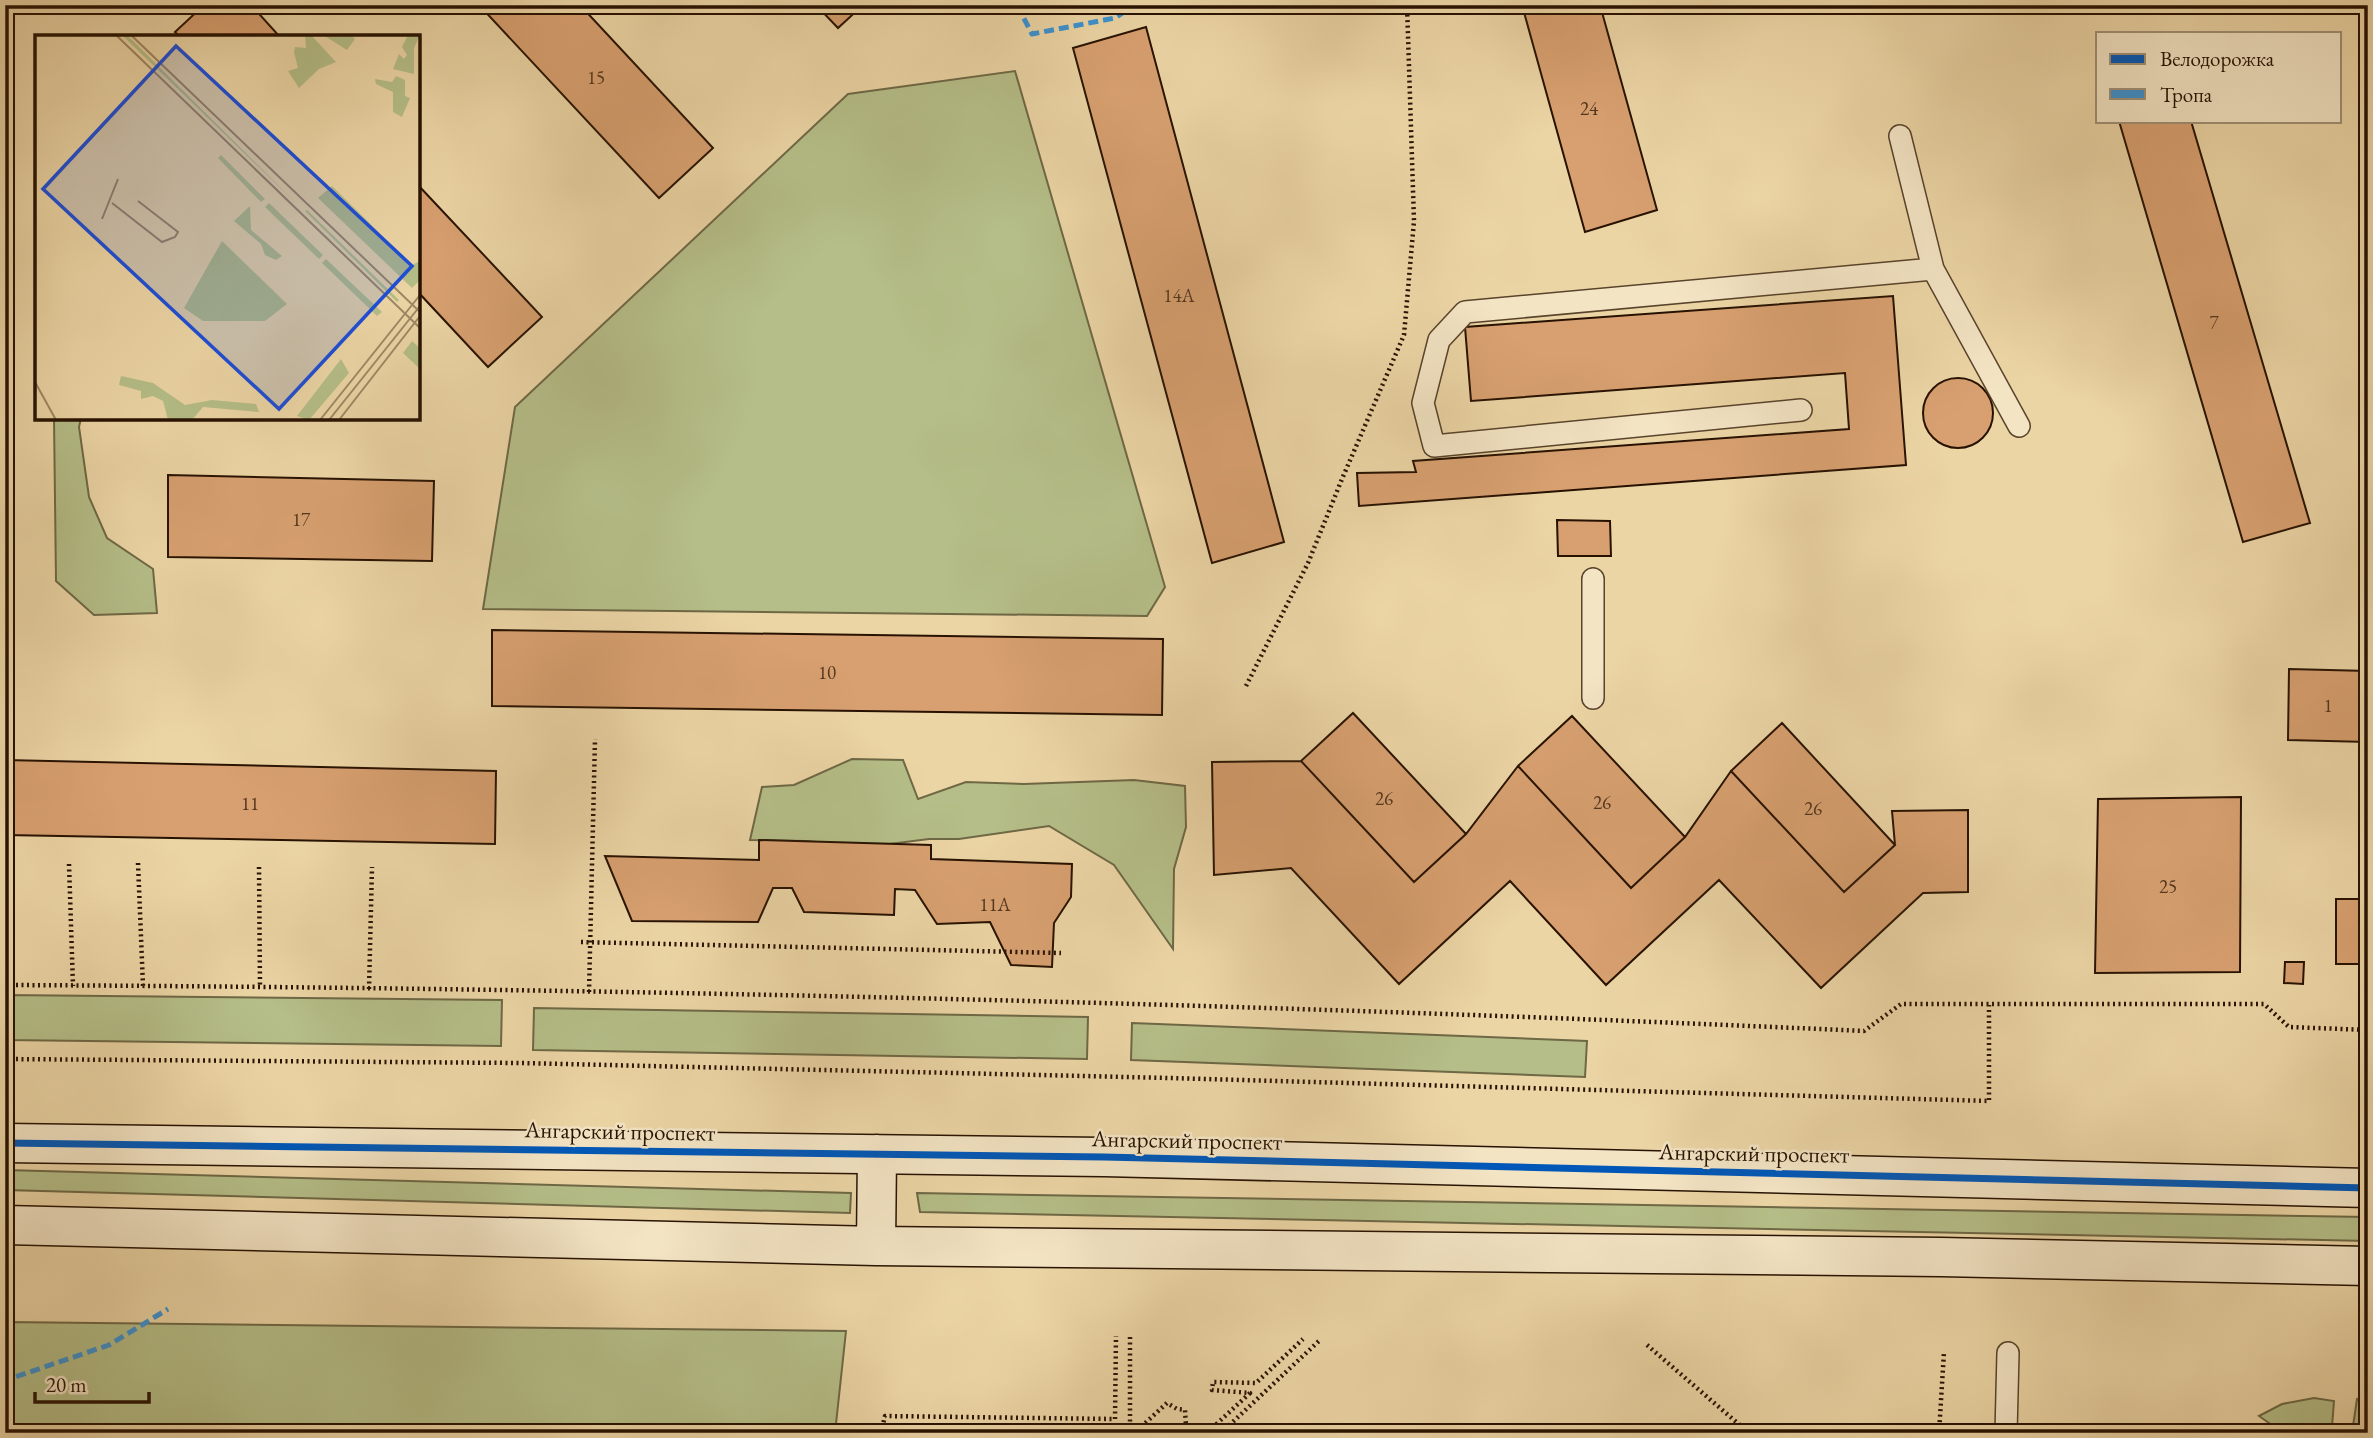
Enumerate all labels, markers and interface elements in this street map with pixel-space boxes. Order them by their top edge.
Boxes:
legend [2096,32,2342,122]
inset map [35,35,420,420]
text: Велодорожка [2160,45,2275,72]
house number: 15 [587,65,605,90]
text: Тропа [2160,81,2213,108]
house number: 24 [1580,96,1599,121]
house number: 14А [1163,283,1196,308]
house number: 7 [2209,310,2219,335]
house number: 17 [292,507,311,532]
house number: 10 [818,660,836,685]
house number: 1 [2323,693,2333,718]
house number: 26 [1375,786,1393,811]
house number: 26 [1593,790,1611,815]
house number: 11 [241,791,259,816]
house number: 26 [1804,796,1822,821]
house number: 25 [2159,874,2177,899]
house number: 11А [979,892,1012,917]
street label: Ангарский проспект [523,1114,716,1148]
street label: Ангарский проспект [1090,1123,1283,1157]
street label: Ангарский проспект [1657,1136,1850,1170]
scale bar [35,1361,149,1405]
text: 20 m [46,1371,87,1398]

